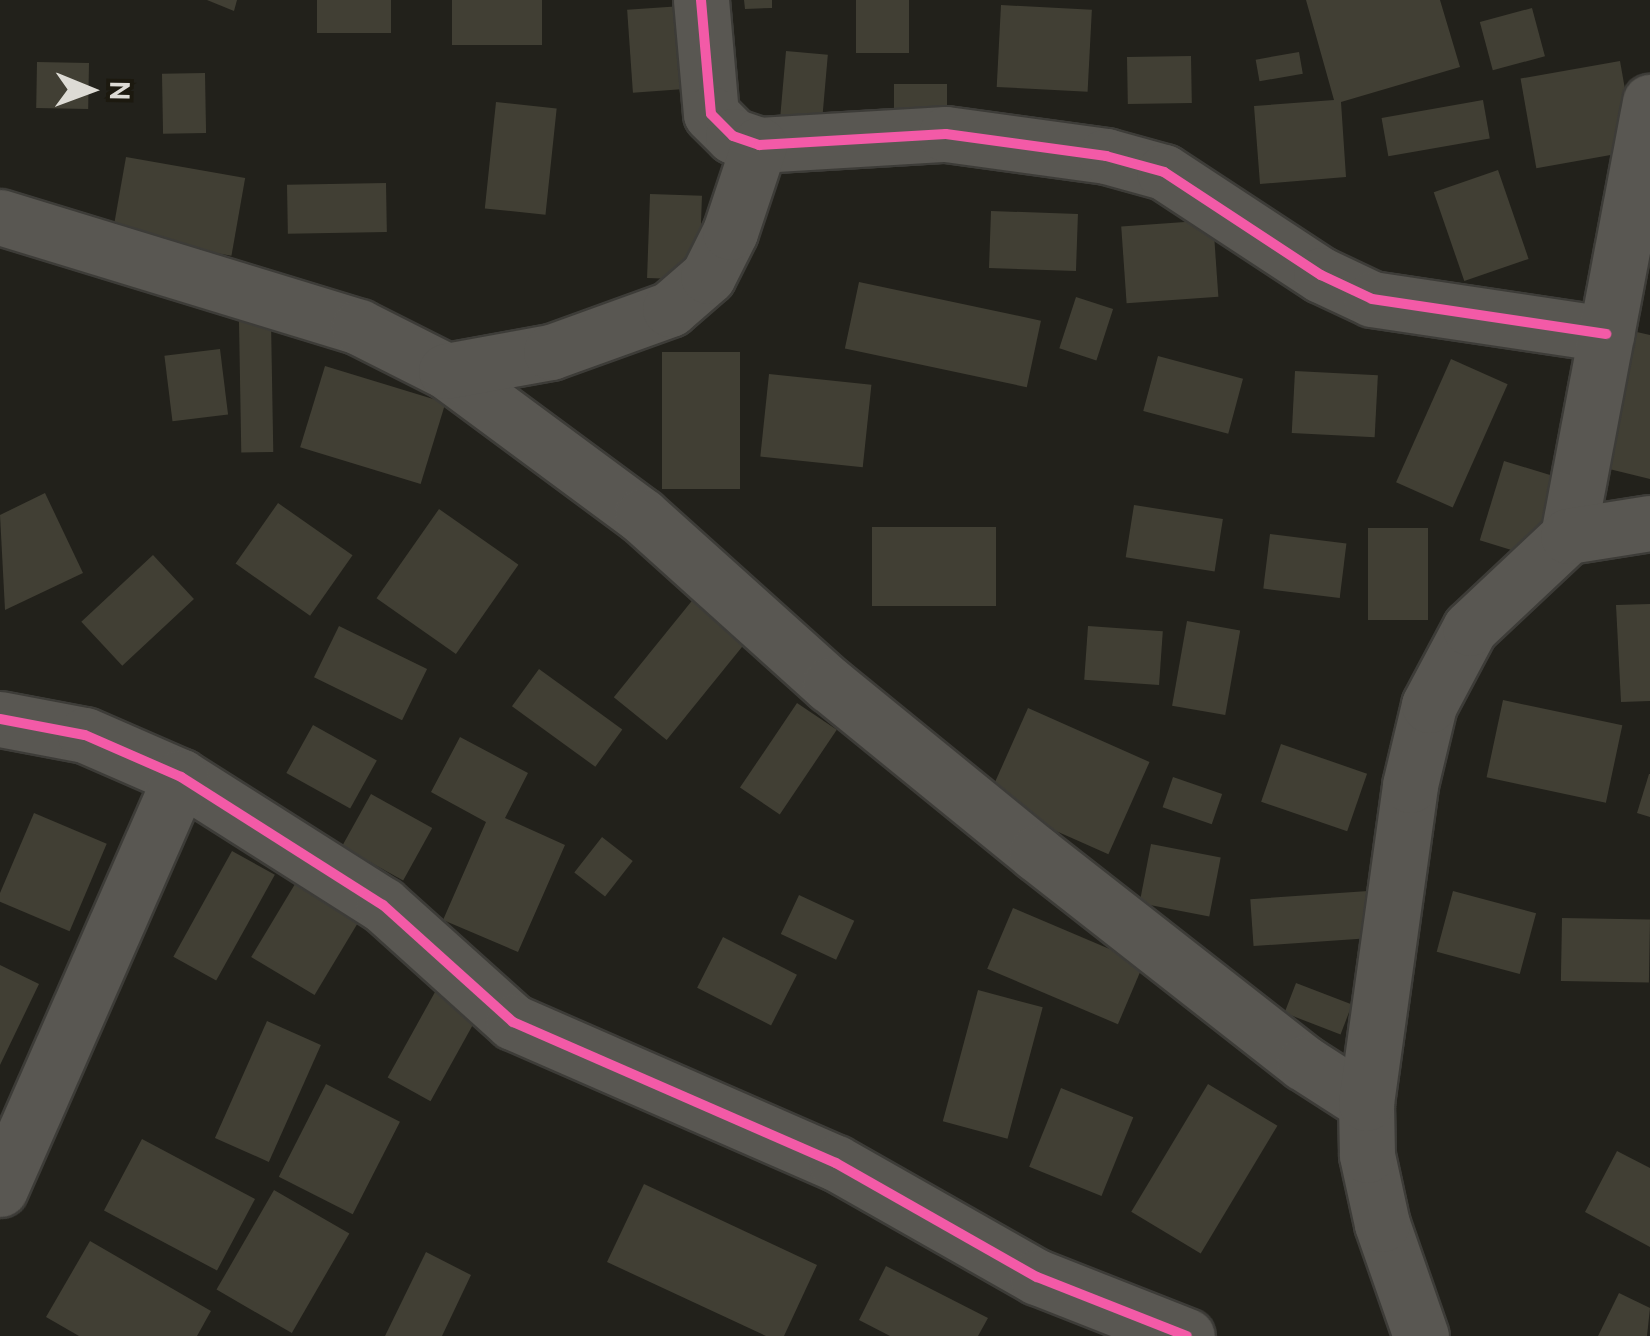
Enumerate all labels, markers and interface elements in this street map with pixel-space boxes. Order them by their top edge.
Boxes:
north arrow [40,40,140,140]
text: N [103,80,137,101]

